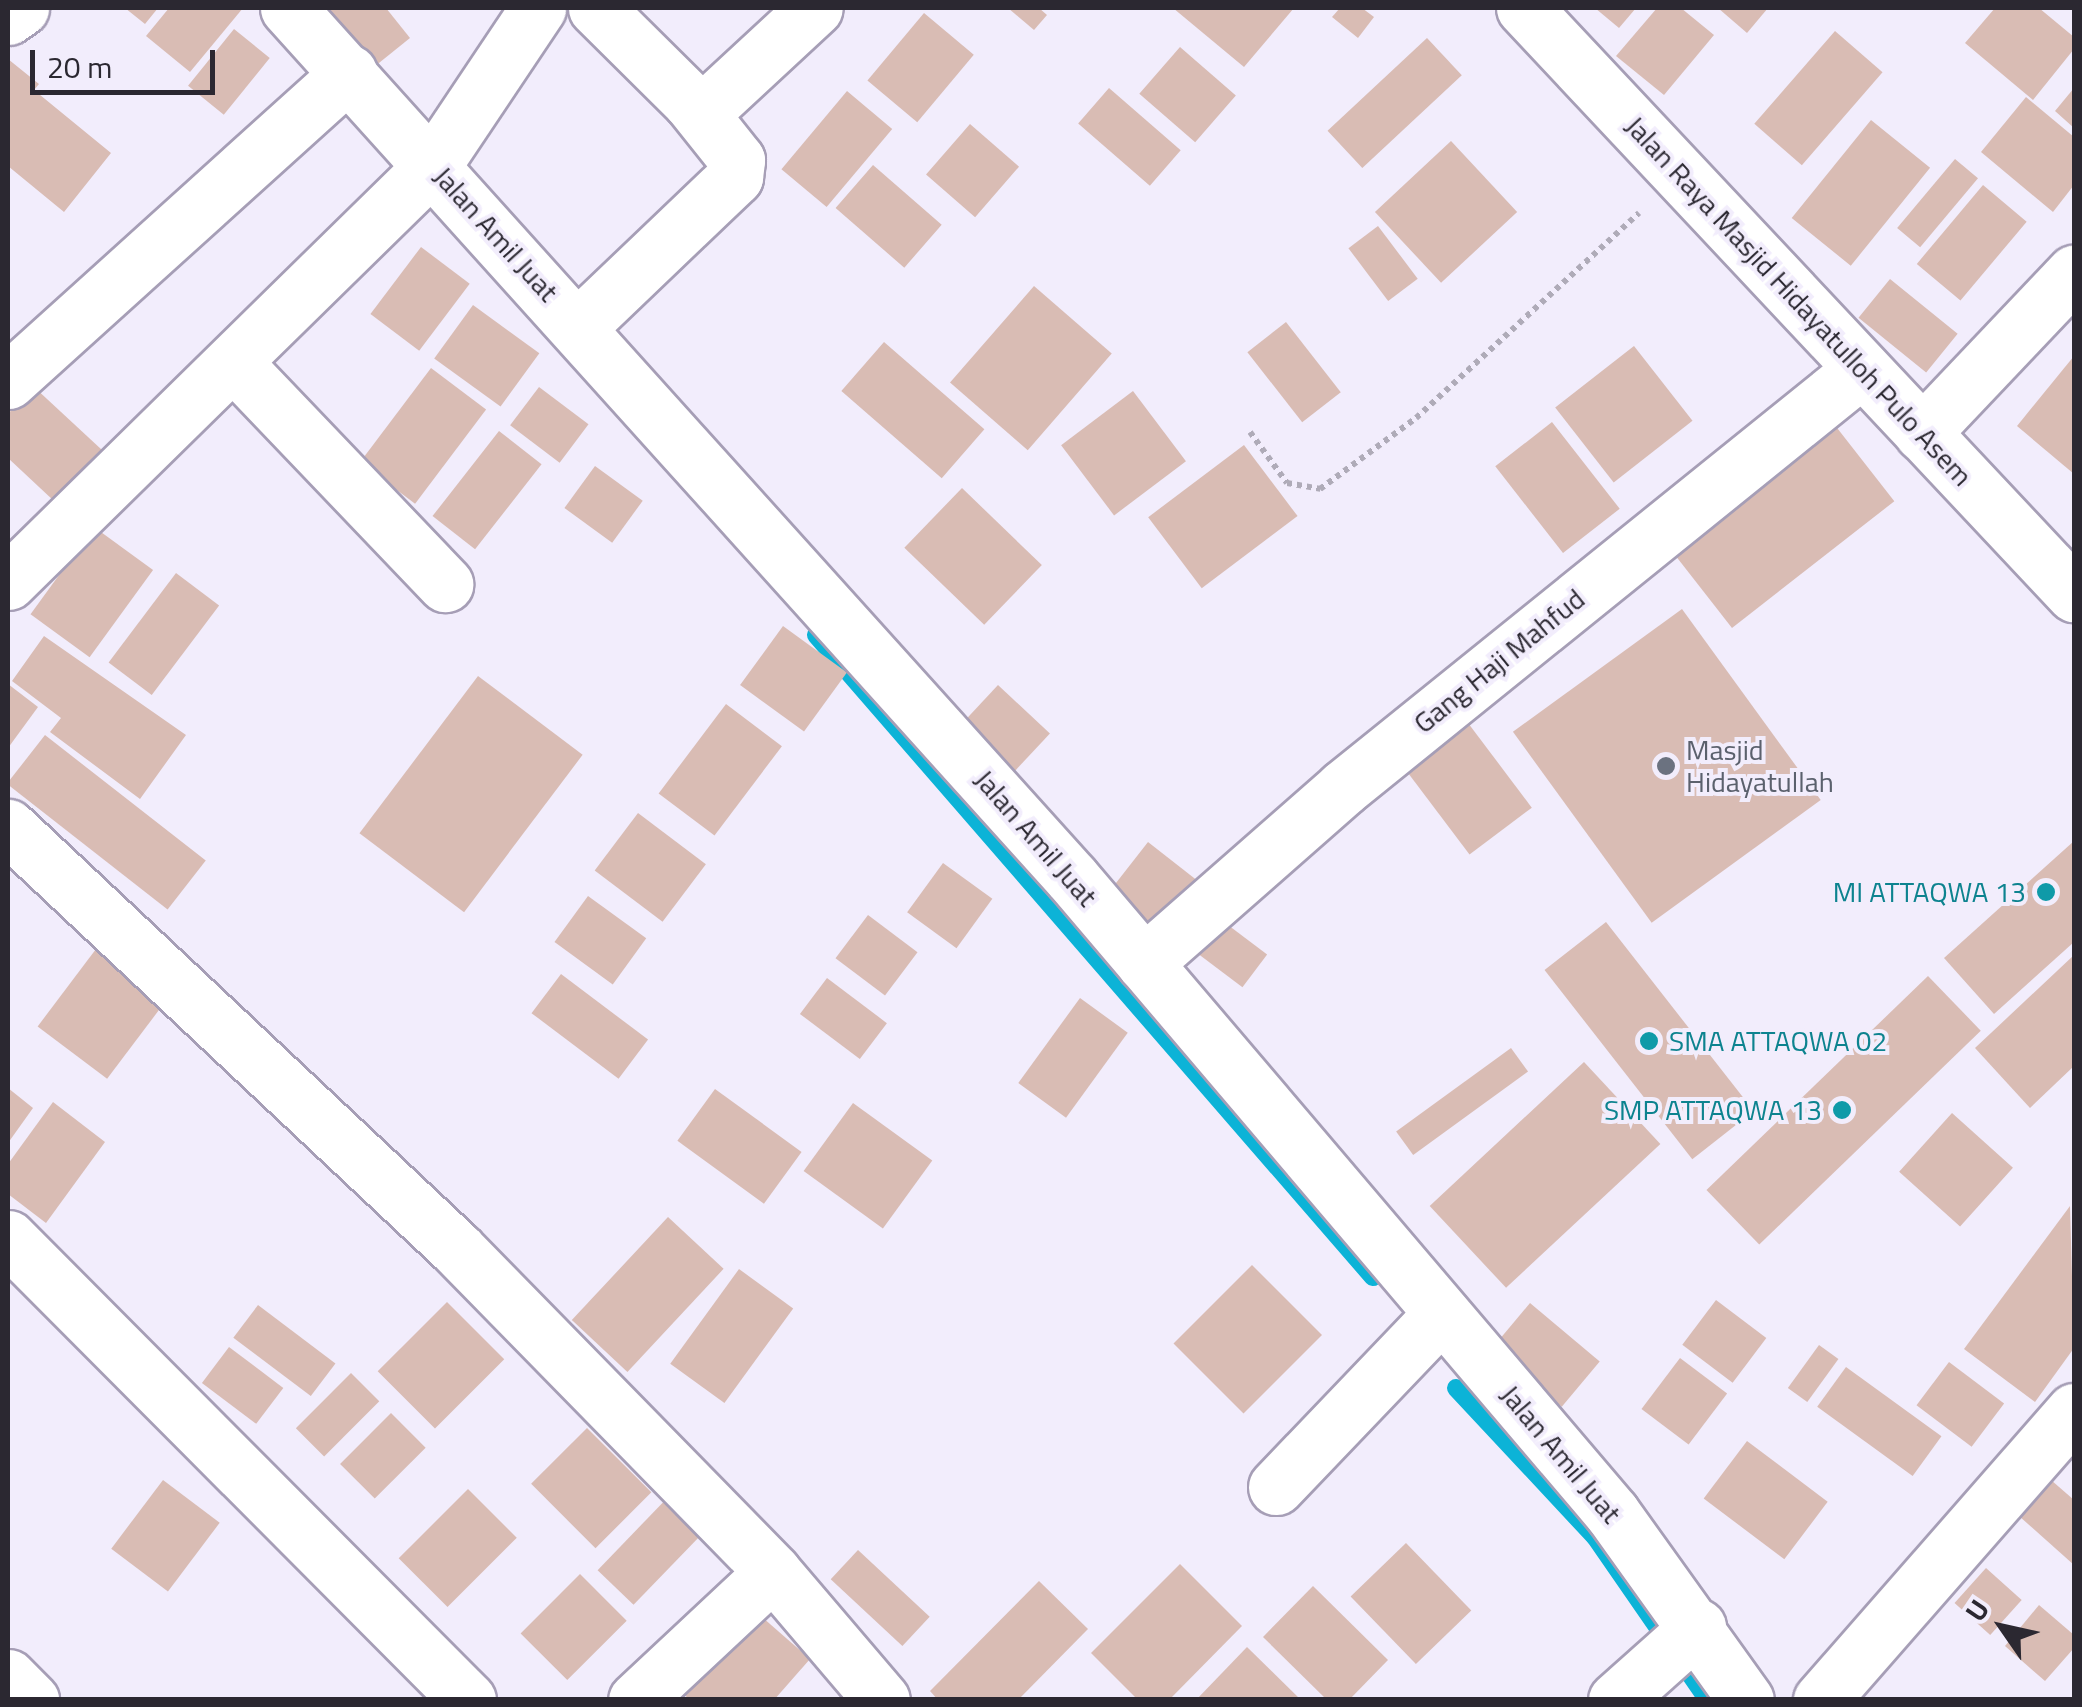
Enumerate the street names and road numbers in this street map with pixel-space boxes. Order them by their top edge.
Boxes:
street label: Jalan Raya Masjid Hidayatulloh Pulo Asem [1619,109,1979,493]
street label: Jalan Amil Juat [427,160,565,308]
street label: Gang Haji Mahfud [1407,582,1591,740]
street label: Jalan Amil Juat [968,763,1104,913]
street label: Jalan Amil Juat [1494,1378,1628,1530]

